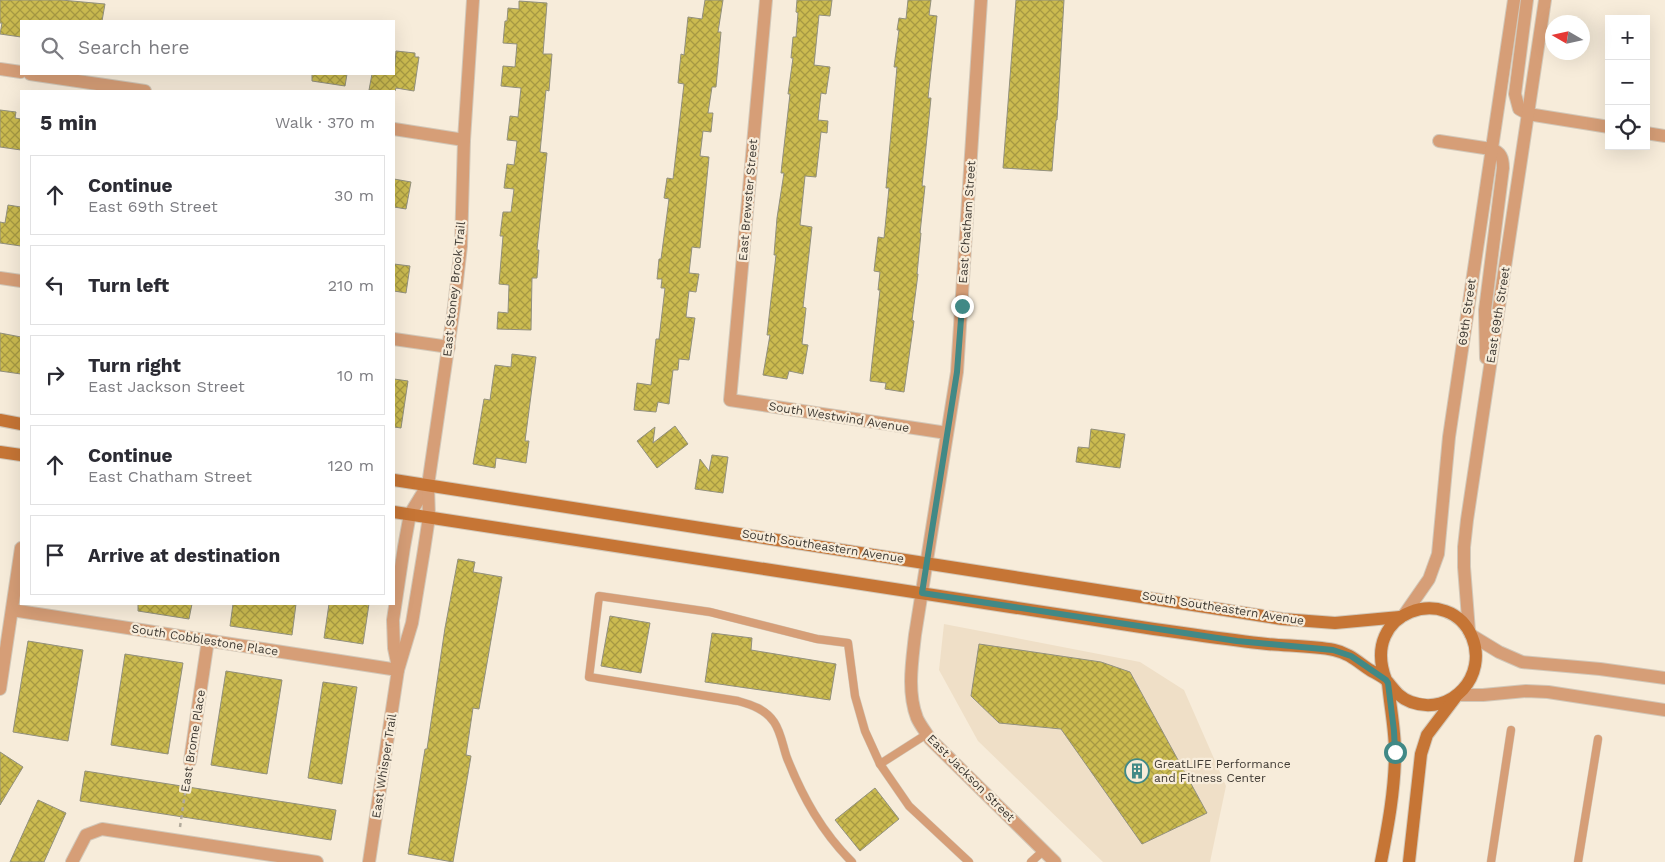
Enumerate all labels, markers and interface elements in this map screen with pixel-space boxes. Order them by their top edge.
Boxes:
north arrow [1545,15,1590,60]
map controls [1605,15,1650,150]
button: + [1605,15,1650,60]
search box [20,20,395,75]
icon: search [38,34,66,62]
text: Search here [78,36,189,59]
button: − [1605,60,1650,105]
button: locate [1605,105,1650,150]
text: 5 min [40,110,97,135]
text: Walk · 370 m [275,113,375,132]
street label: East Brewster Street [736,139,760,261]
street label: East Chatham Street [956,160,978,284]
text: Continue [88,174,172,197]
icon: ahead [41,181,69,209]
text: 30 m [334,186,374,205]
text: East 69th Street [88,197,218,216]
street label: East Stoney Brook Trail [440,220,468,357]
street label: East 69th Street [1483,266,1513,364]
icon: left [41,271,69,299]
text: Turn left [88,274,169,297]
text: 210 m [328,276,374,295]
street label: 69th Street [1455,278,1479,346]
route end [951,295,974,318]
text: Turn right [88,354,181,377]
icon: right [41,361,69,389]
text: 10 m [337,366,374,385]
text: East Jackson Street [88,377,245,396]
street label: South Westwind Avenue [768,399,910,435]
text: Continue [88,444,172,467]
icon: ahead [41,451,69,479]
text: 120 m [328,456,374,475]
text: East Chatham Street [88,467,252,486]
street label: South Southeastern Avenue [741,526,905,566]
icon: arrive [41,541,69,569]
text: Arrive at destination [88,544,280,567]
street label: South Southeastern Avenue [1141,588,1305,628]
street label: South Cobblestone Place [131,621,279,659]
street label: East Brome Place [178,689,208,793]
street label: East Whisper Trail [369,712,399,819]
street label: East Jackson Street [924,731,1018,825]
route start [1384,741,1407,764]
place label: GreatLIFE Performance and Fitness Center [1154,757,1291,785]
building icon: GreatLIFE Performance and Fitness Center [1124,758,1150,784]

